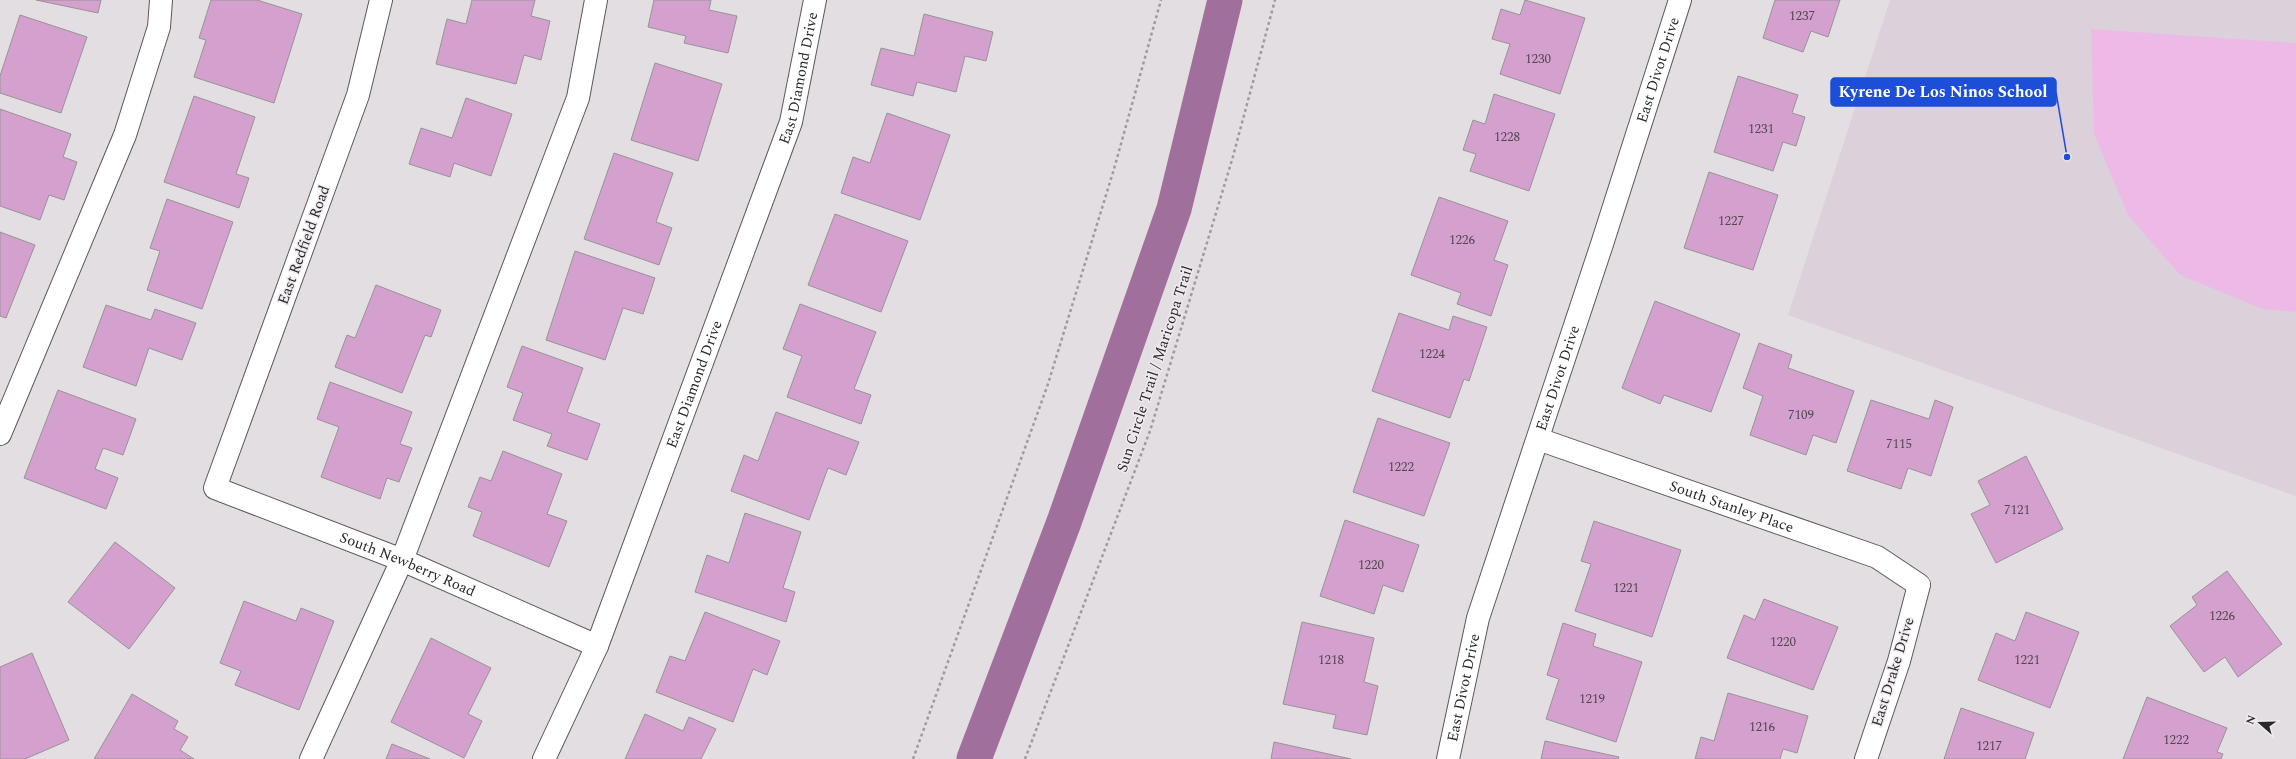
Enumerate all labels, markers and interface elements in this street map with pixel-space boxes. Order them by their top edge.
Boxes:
house number: 1237 [1789,6,1815,26]
street label: East Diamond Drive [772,10,824,148]
street label: East Divot Drive [1630,14,1685,126]
house number: 1230 [1525,49,1552,69]
callout: Kyrene De Los Ninos School [1831,78,2056,106]
text: Kyrene De Los Ninos School [1838,80,2048,104]
house number: 1231 [1748,119,1774,139]
house number: 1228 [1494,127,1520,147]
street label: East Redfield Road [272,182,336,308]
house number: 1227 [1718,211,1744,231]
house number: 1226 [1449,230,1476,250]
street label: Sun Circle Trail / Maricopa Trail [1111,263,1199,475]
street label: East Diamond Drive [660,317,728,451]
street label: East Divot Drive [1529,322,1586,434]
house number: 1224 [1419,344,1446,364]
house number: 7109 [1788,405,1815,425]
house number: 7115 [1886,434,1912,454]
house number: 1222 [1388,457,1414,477]
street label: South Stanley Place [1666,474,1797,539]
house number: 7121 [2004,500,2030,520]
street label: South Newberry Road [336,525,479,603]
house number: 1220 [1358,555,1385,575]
house number: 1221 [1613,578,1639,598]
house number: 1226 [2209,606,2236,626]
street label: East Drake Drive [1865,614,1921,730]
street label: East Divot Drive [1440,631,1486,744]
house number: 1220 [1770,632,1797,652]
house number: 1218 [1318,650,1344,670]
house number: 1221 [2014,650,2040,670]
house number: 1219 [1579,689,1606,709]
north arrow [2240,703,2280,743]
text: N [2242,713,2261,727]
house number: 1216 [1749,717,1776,737]
house number: 1222 [2163,730,2189,750]
house number: 1217 [1976,736,2002,756]

